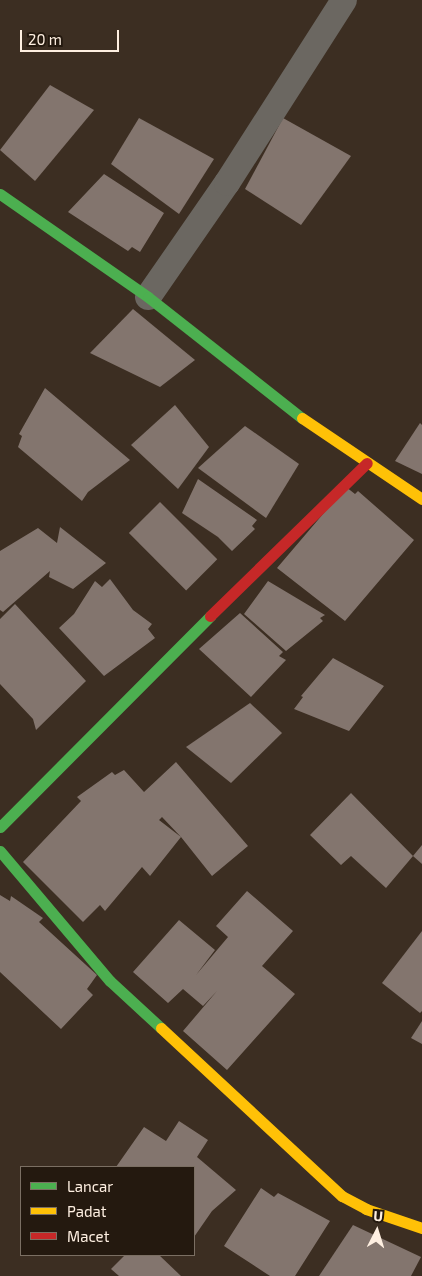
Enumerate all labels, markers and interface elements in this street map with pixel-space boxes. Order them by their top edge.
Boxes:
scale bar [22,20,121,52]
text: 20 m [28,30,62,48]
legend [20,1166,195,1256]
text: Lancar [67,1177,113,1195]
text: Padat [67,1202,107,1220]
north arrow [352,1206,402,1256]
text: U [373,1207,384,1224]
text: Macet [67,1227,109,1245]

